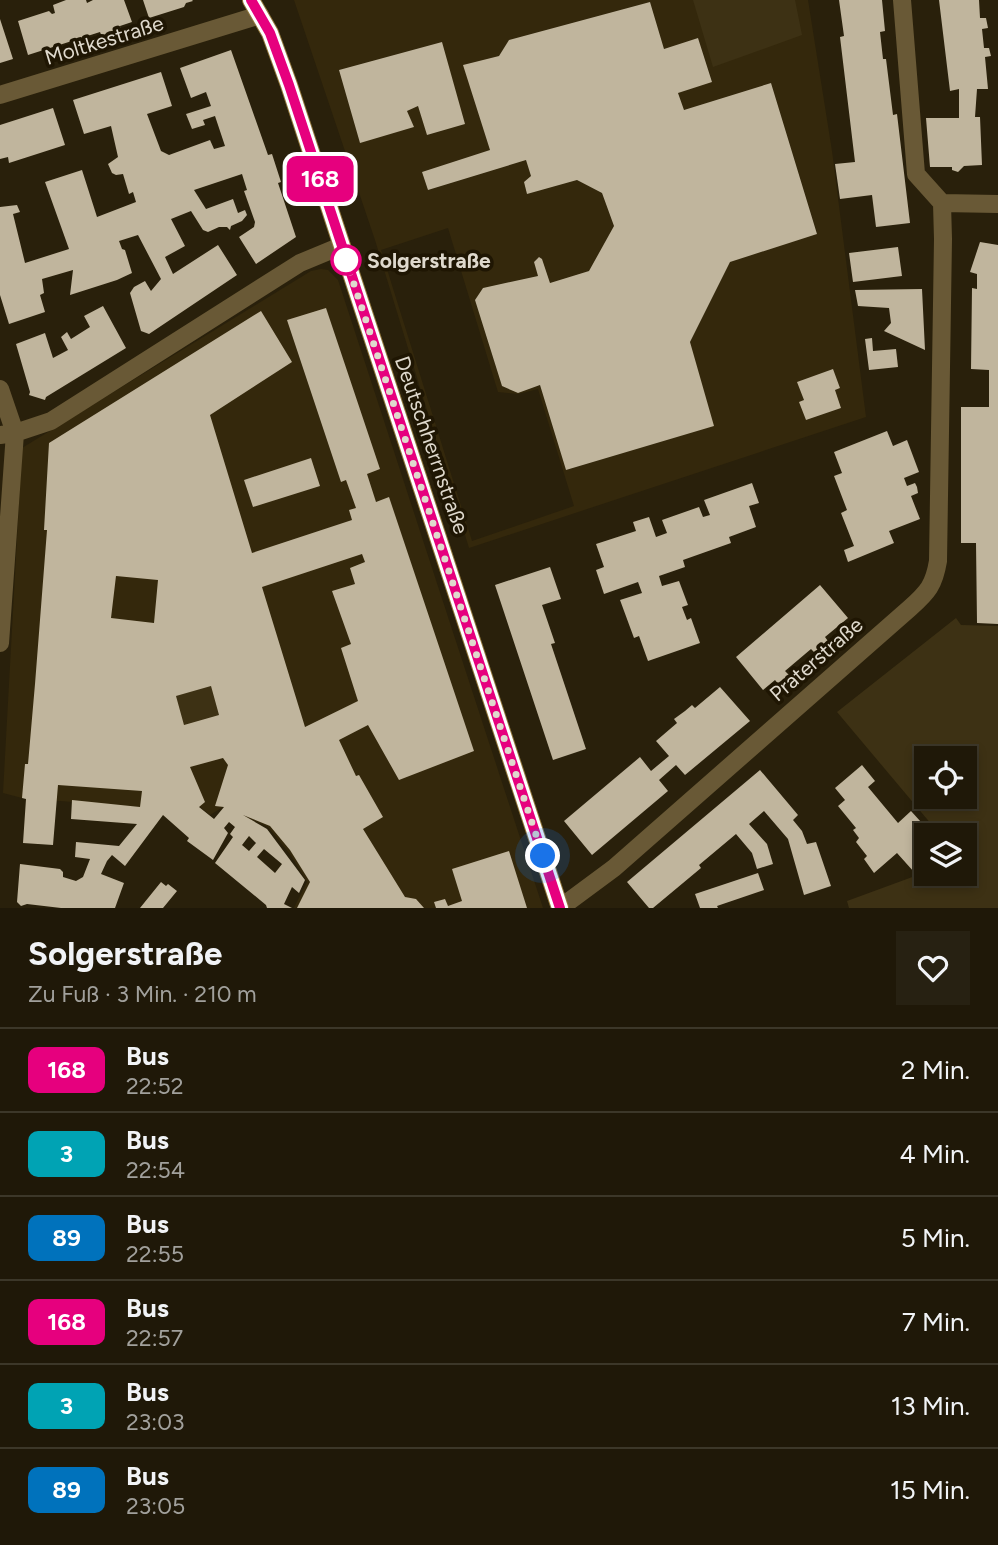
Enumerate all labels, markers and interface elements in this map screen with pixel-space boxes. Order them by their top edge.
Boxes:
street label: Moltkestraße [42,10,166,70]
line badge: 168 [280,156,360,202]
text: 168 [301,164,339,193]
marker: Solgerstraße [331,245,361,275]
place label: Solgerstraße [367,248,491,273]
street label: Deutschherrnstraße [390,353,474,537]
street label: Praterstraße [764,612,868,706]
map controls [914,746,977,886]
button: locate [914,746,977,809]
button: layers [914,823,977,886]
your location [525,838,560,873]
button: heart [896,931,970,1005]
text: Solgerstraße [28,934,222,973]
text: Zu Fuß · 3 Min. · 210 m [28,980,257,1008]
text: Bus [126,1040,169,1072]
text: 2 Min. [901,1054,970,1086]
text: 168 [47,1055,86,1084]
text: 22:52 [126,1072,184,1100]
text: Bus [126,1124,169,1156]
text: 4 Min. [899,1138,970,1170]
text: 3 [60,1139,73,1168]
text: 22:54 [126,1156,185,1184]
text: Bus [126,1208,169,1240]
text: 5 Min. [901,1222,970,1254]
text: 89 [52,1223,81,1252]
text: 22:55 [126,1240,184,1268]
text: Bus [126,1292,169,1324]
text: 7 Min. [902,1306,970,1338]
text: 168 [47,1307,86,1336]
text: 22:57 [126,1324,183,1352]
text: Bus [126,1376,169,1408]
text: 13 Min. [891,1390,970,1422]
text: 3 [60,1391,73,1420]
text: 23:03 [126,1408,184,1436]
text: Bus [126,1460,169,1492]
text: 15 Min. [890,1474,970,1506]
text: 89 [52,1475,81,1504]
text: 23:05 [126,1492,185,1520]

